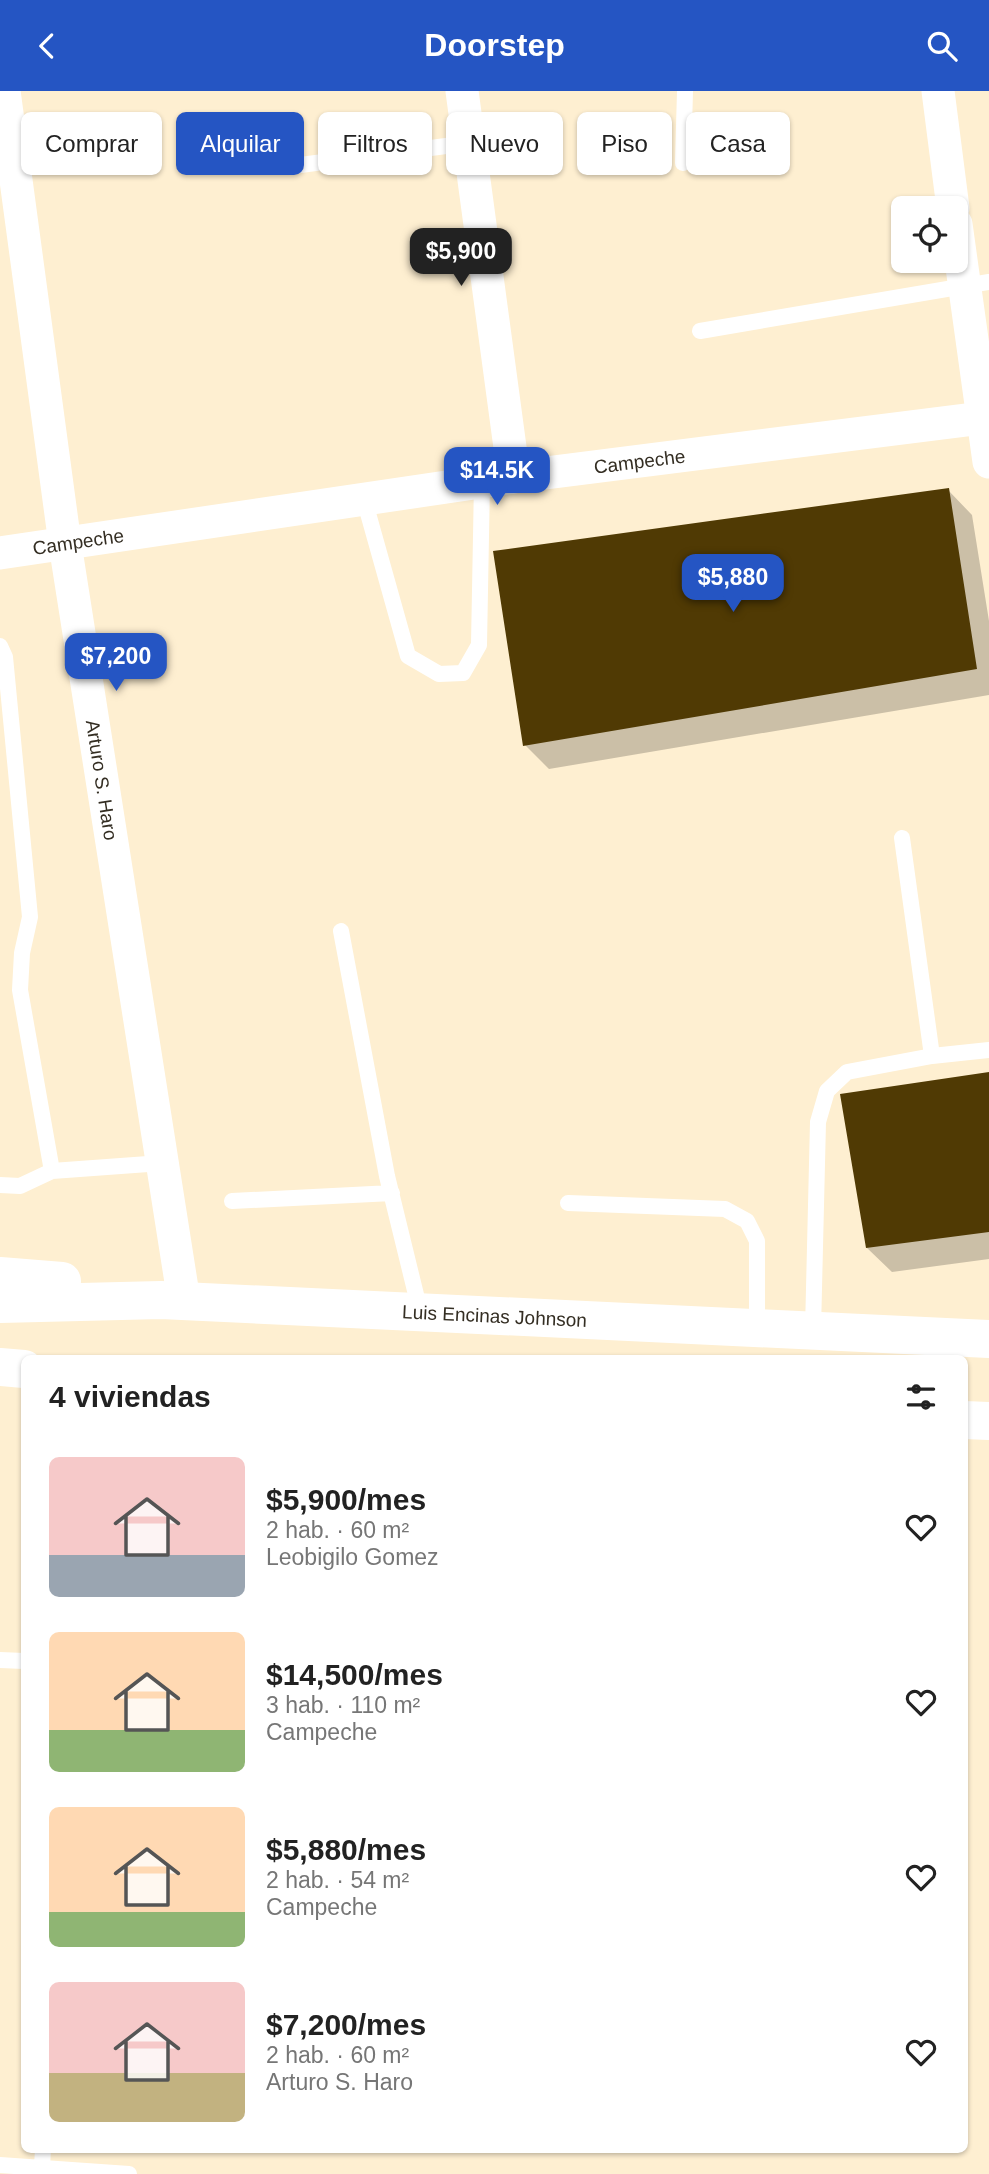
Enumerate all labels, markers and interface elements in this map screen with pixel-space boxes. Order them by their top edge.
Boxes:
icon: back [28,27,66,65]
text: Doorstep [424,27,565,63]
icon: search [923,27,961,65]
chip: Comprar [21,112,162,175]
chip: Alquilar [176,112,304,175]
chip: Filtros [318,112,432,175]
chip: Nuevo [446,112,563,175]
chip: Piso [577,112,672,175]
chip: Casa [686,112,790,175]
map controls [891,196,968,273]
button: locate [891,196,968,273]
pin: $5,900 [404,229,518,288]
text: $5,900 [426,238,496,264]
street label: Campeche [592,445,686,477]
pin: $14.5K [440,447,554,507]
text: $14.5K [460,457,534,483]
street label: Campeche [31,524,125,559]
pin: $5,880 [676,554,790,614]
text: $5,880 [698,564,768,590]
pin: $7,200 [59,633,173,693]
text: $7,200 [81,643,151,669]
street label: Arturo S. Haro [82,718,122,842]
street label: Luis Encinas Johnson [402,1301,587,1331]
icon: filters [902,1378,940,1416]
text: 4 viviendas [49,1380,211,1413]
text: $5,900/mes [266,1483,426,1516]
icon: home [105,1485,189,1569]
icon: heart [902,1508,940,1546]
text: 2 hab. · 60 m² [266,1517,409,1543]
text: Leobigilo Gomez [266,1544,439,1570]
text: $14,500/mes [266,1658,443,1691]
icon: home [105,1660,189,1744]
icon: heart [902,1683,940,1721]
text: 3 hab. · 110 m² [266,1692,420,1718]
text: Campeche [266,1719,377,1745]
text: $5,880/mes [266,1833,426,1866]
icon: home [105,1835,189,1919]
icon: heart [902,1858,940,1896]
text: 2 hab. · 54 m² [266,1867,409,1893]
text: Campeche [266,1894,377,1920]
text: $7,200/mes [266,2008,426,2041]
icon: home [105,2010,189,2094]
icon: heart [902,2033,940,2071]
text: 2 hab. · 60 m² [266,2042,409,2068]
text: Arturo S. Haro [266,2069,413,2095]

